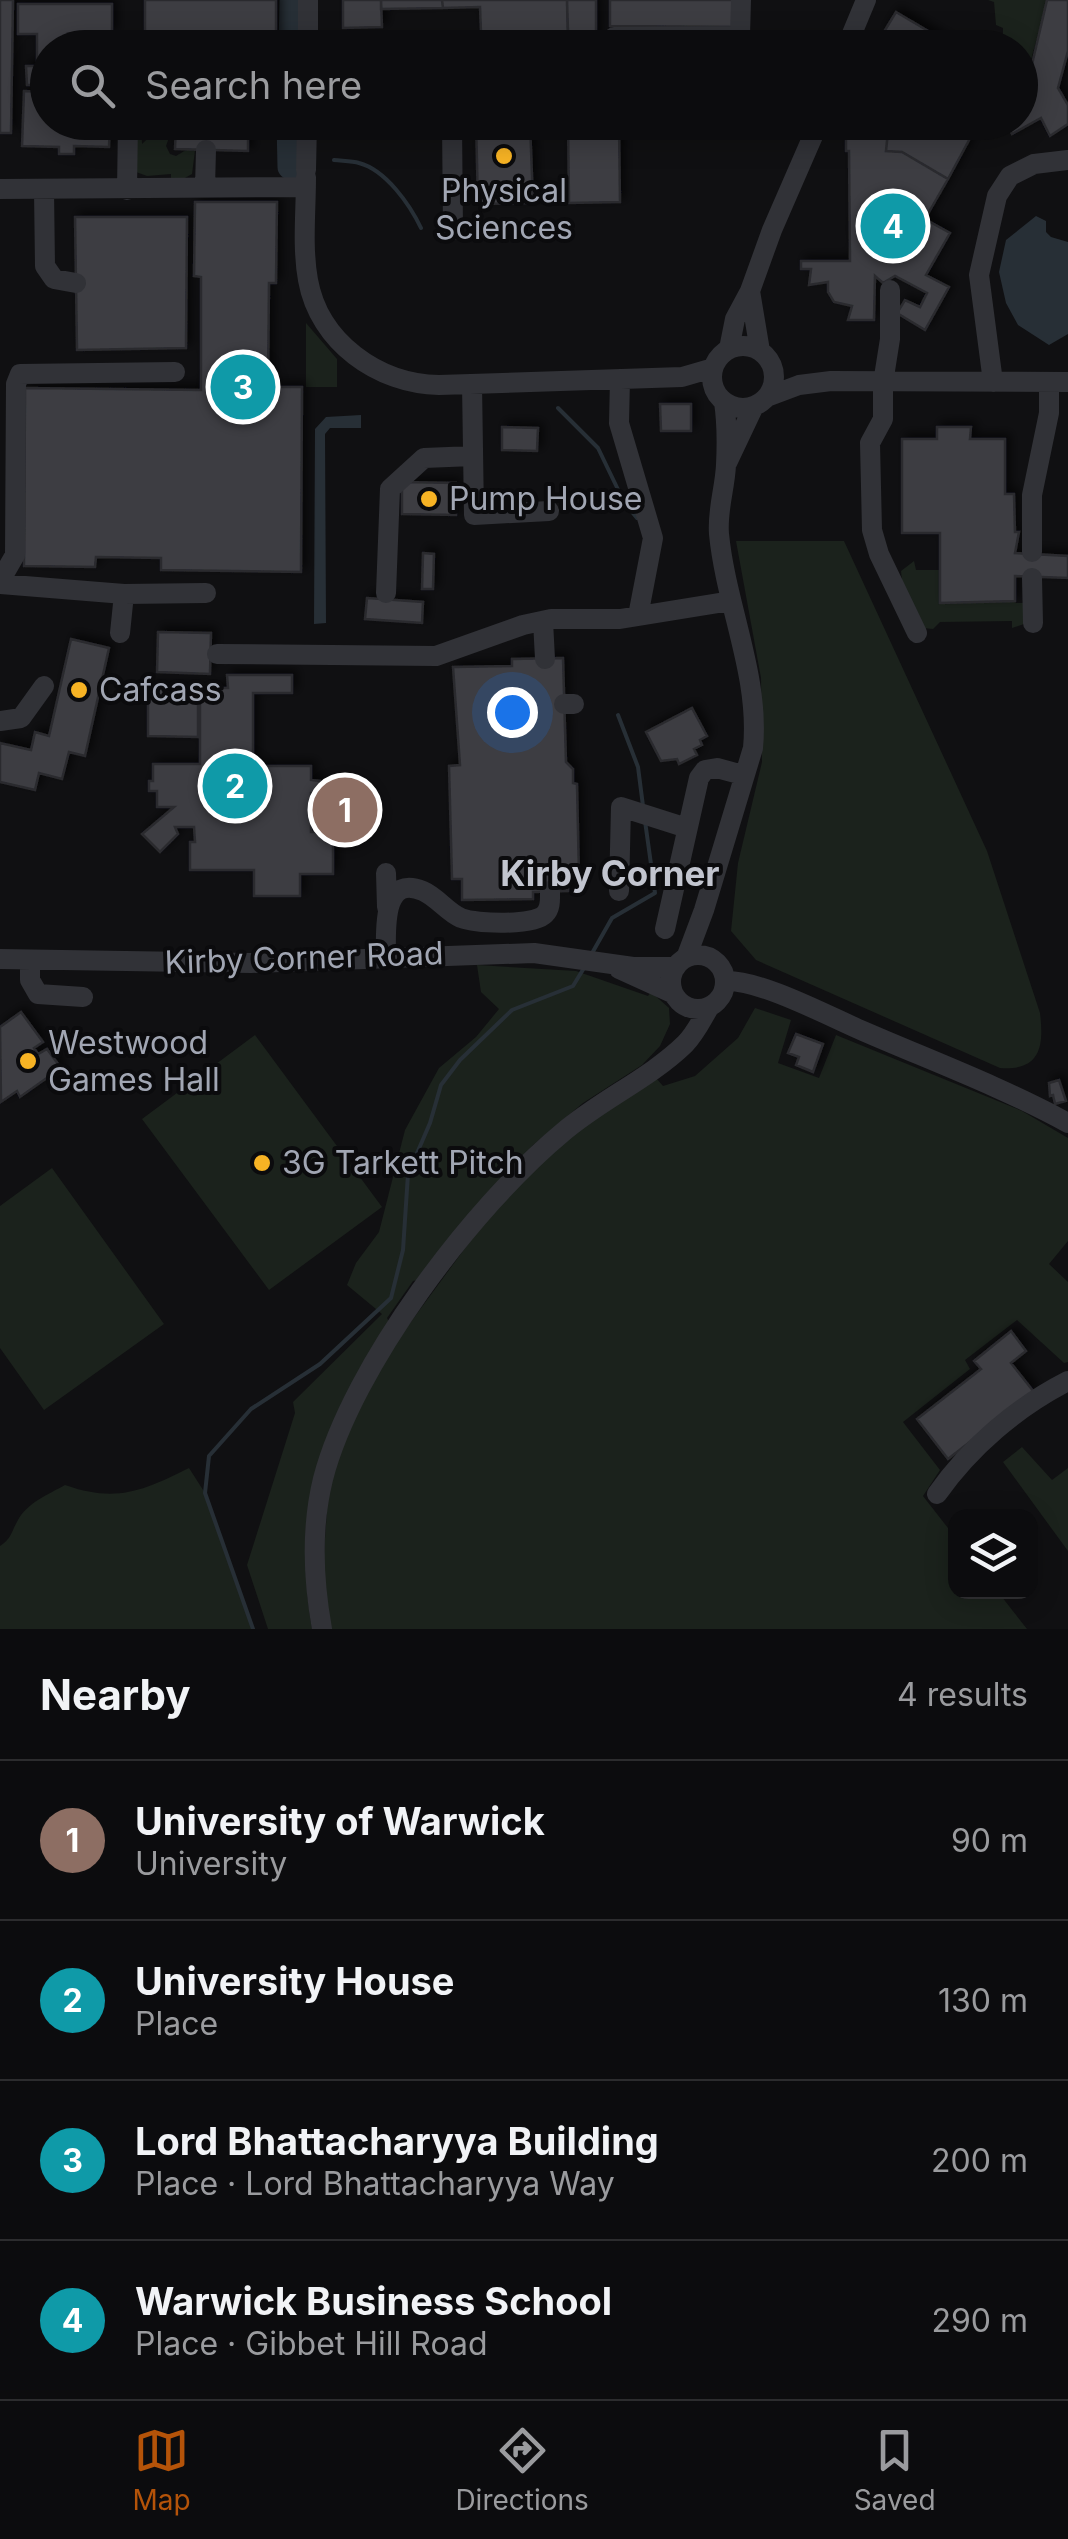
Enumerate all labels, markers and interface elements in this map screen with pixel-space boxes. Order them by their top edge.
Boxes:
search box [30,30,1038,140]
icon: search [65,58,120,113]
text: Search here [145,62,362,108]
marker: Physical Sciences [493,145,515,167]
place label: Physical Sciences [435,171,573,247]
pin: 4 [860,188,926,264]
pin: 3 [210,350,276,424]
place label: Pump House [449,479,642,518]
marker: Pump House [418,488,440,510]
place label: Cafcass [99,670,222,709]
marker: Cafcass [68,679,90,701]
your location [487,687,538,738]
pin: 2 [202,748,268,824]
pin: 1 [312,772,378,848]
district label: Kirby Corner [500,852,720,894]
street label: Kirby Corner Road [164,933,444,982]
place label: Westwood Games Hall [48,1023,220,1099]
marker: Westwood Games Hall [17,1050,39,1072]
place label: 3G Tarkett Pitch [282,1143,524,1182]
marker: 3G Tarkett Pitch [251,1152,273,1174]
map controls [948,1509,1038,1599]
button: layers [948,1509,1038,1599]
text: Nearby [40,1669,191,1720]
text: 4 results [897,1675,1028,1714]
text: University of Warwick [135,1798,545,1844]
text: 1 [66,1821,79,1860]
text: 90 m [951,1821,1028,1860]
text: University [135,1844,287,1883]
text: University House [135,1958,454,2004]
text: 2 [62,1981,83,2020]
text: 130 m [938,1981,1028,2020]
text: Place [135,2004,218,2043]
text: Lord Bhattacharyya Building [135,2118,659,2164]
text: 3 [62,2141,83,2180]
text: 200 m [931,2141,1028,2180]
text: Place · Lord Bhattacharyya Way [135,2164,615,2203]
text: Warwick Business School [135,2278,612,2324]
text: 4 [62,2301,83,2340]
text: 290 m [931,2301,1028,2340]
text: Place · Gibbet Hill Road [135,2324,487,2363]
tab: Map [132,2423,191,2517]
tab: Directions [455,2423,589,2517]
tab: Saved [854,2423,936,2517]

